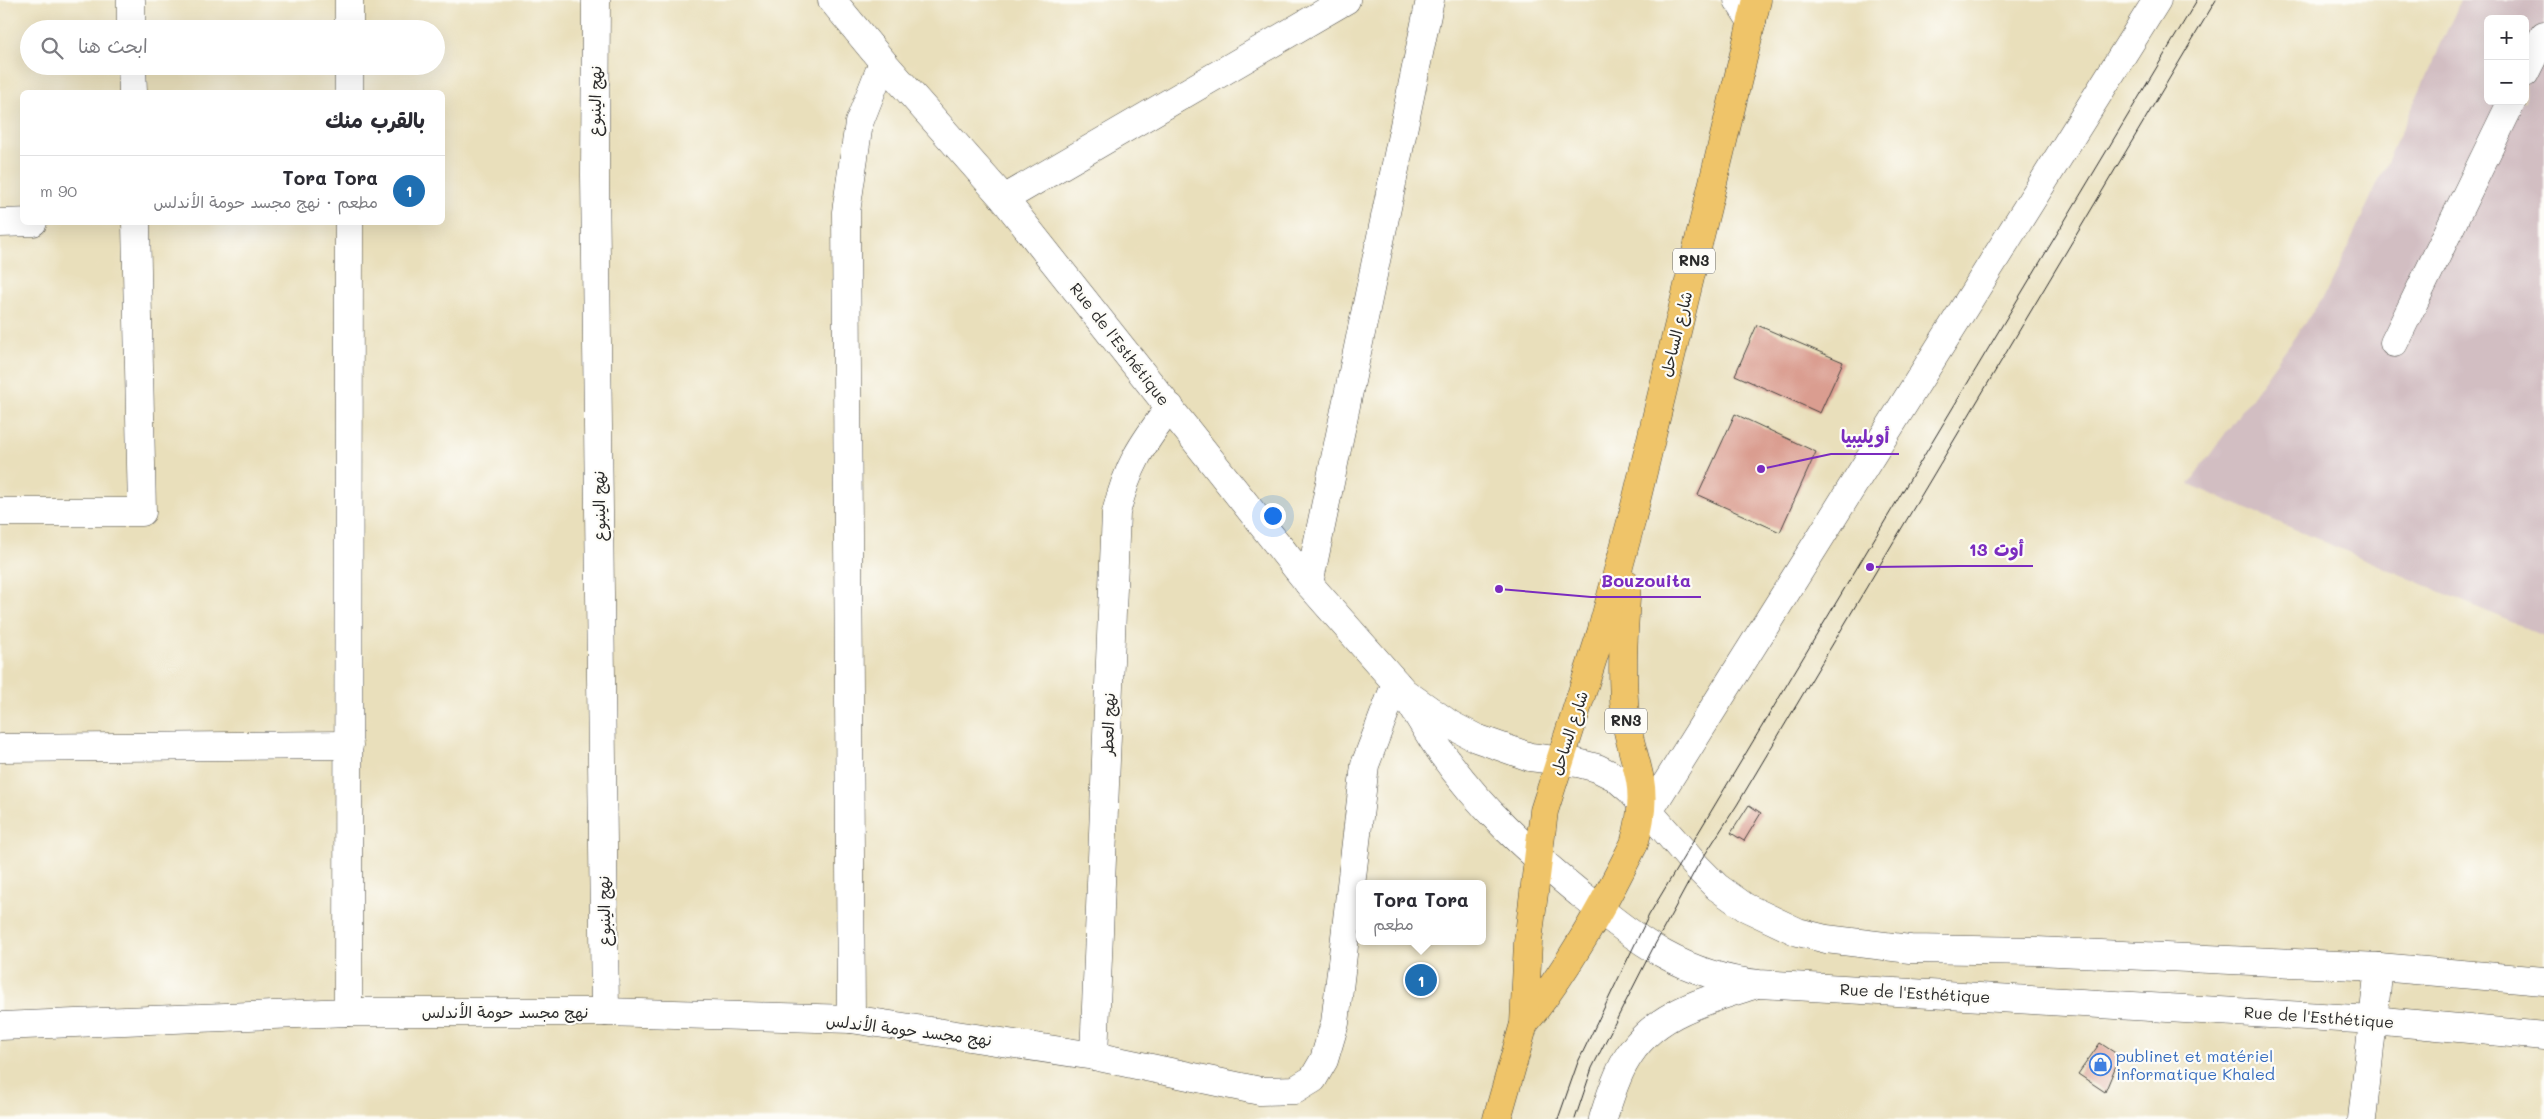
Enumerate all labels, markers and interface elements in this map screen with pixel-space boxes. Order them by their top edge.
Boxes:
map controls [2484,15,2529,105]
button: + [2484,15,2529,60]
search box [20,20,445,75]
text: ابحث هنا [78,33,148,58]
icon: search [38,34,66,62]
button: − [2484,60,2529,105]
street label: نهج الينبوع [583,65,608,137]
text: بالقرب منك [325,106,425,133]
text: Tora Tora [283,165,378,190]
text: 90 m [40,180,77,201]
text: 1 [405,180,413,201]
text: مطعم · نهج مجسد حومة الأندلس [154,191,378,212]
road number: RN3 [1673,248,1715,274]
street label: Rue de l'Esthétique [1066,278,1175,409]
street label: شارع الساحل [1655,289,1698,379]
callout: أويليبيا [1831,421,1899,454]
text: أويليبيا [1841,424,1889,448]
street label: نهج الينبوع [587,470,612,542]
your location [1260,503,1286,529]
callout: 13 أوت [1958,533,2033,566]
text: 13 أوت [1969,537,2024,561]
callout: Bouzouita [1591,564,1701,597]
text: Bouzouita [1601,568,1691,592]
street label: شارع الساحل [1545,688,1594,778]
street label: نهج العطر [1096,692,1120,758]
road number: RN3 [1605,708,1647,734]
street label: نهج الينبوع [592,875,617,947]
popup [1356,880,1486,945]
text: Tora Tora [1373,887,1469,912]
text: مطعم [1373,913,1414,934]
pin: 1 [1405,961,1437,999]
street label: Rue de l'Esthétique [1839,978,1991,1007]
street label: نهج مجسد حومة الأندلس [422,1001,588,1023]
street label: Rue de l'Esthétique [2243,1001,2395,1032]
street label: نهج مجسد حومة الأندلس [825,1009,993,1051]
place label: publinet et matériel informatique Khaled [2116,1045,2275,1084]
shop icon: publinet et matériel informatique Khaled [2088,1053,2112,1077]

